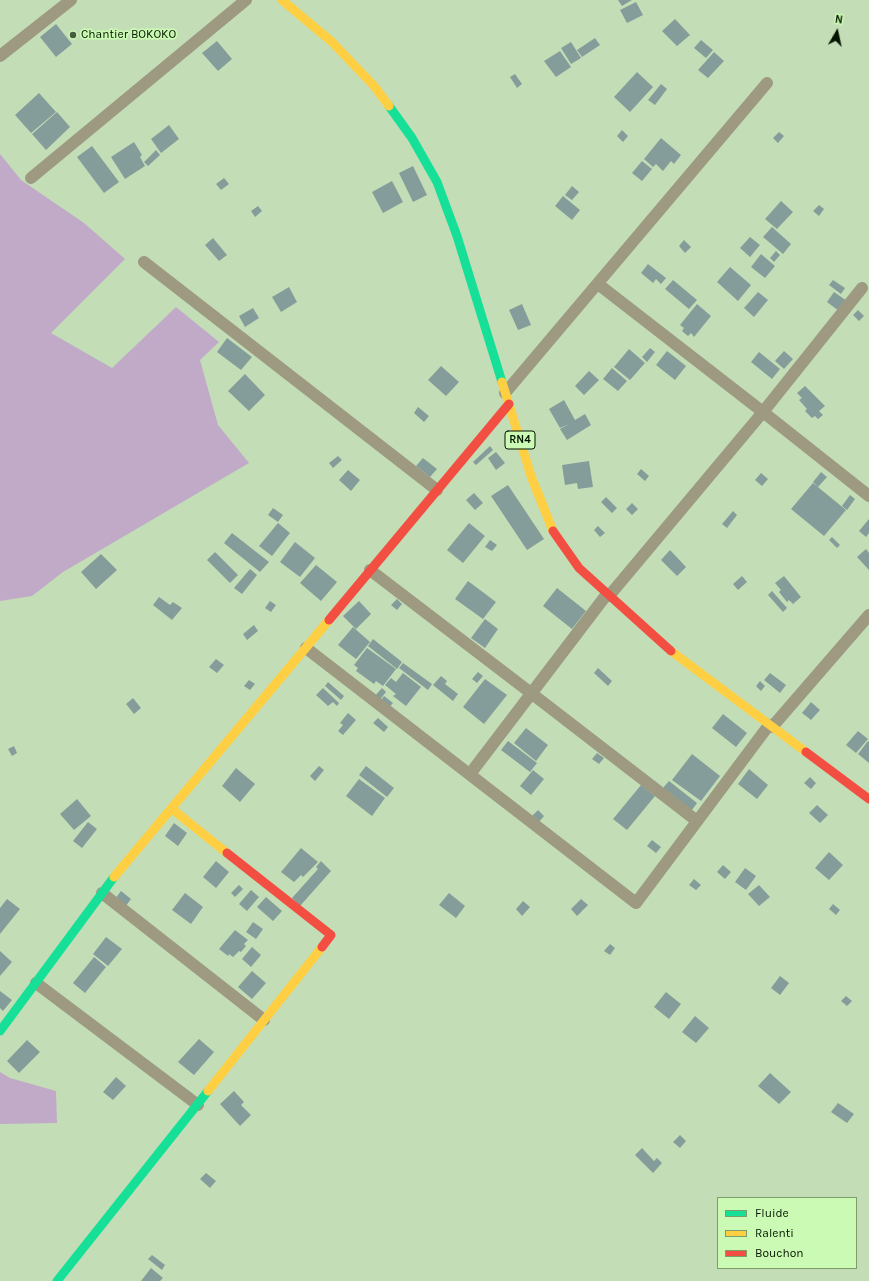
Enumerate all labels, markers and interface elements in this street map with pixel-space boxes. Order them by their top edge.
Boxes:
north arrow [817,12,857,52]
text: N [834,13,844,27]
place label: Chantier BOKOKO [81,28,176,42]
marker: Chantier BOKOKO [68,30,78,40]
road number: RN4 [505,431,535,449]
legend [717,1197,857,1269]
text: Fluide [755,1206,789,1220]
text: Ralenti [755,1226,794,1240]
text: Bouchon [755,1246,804,1260]

